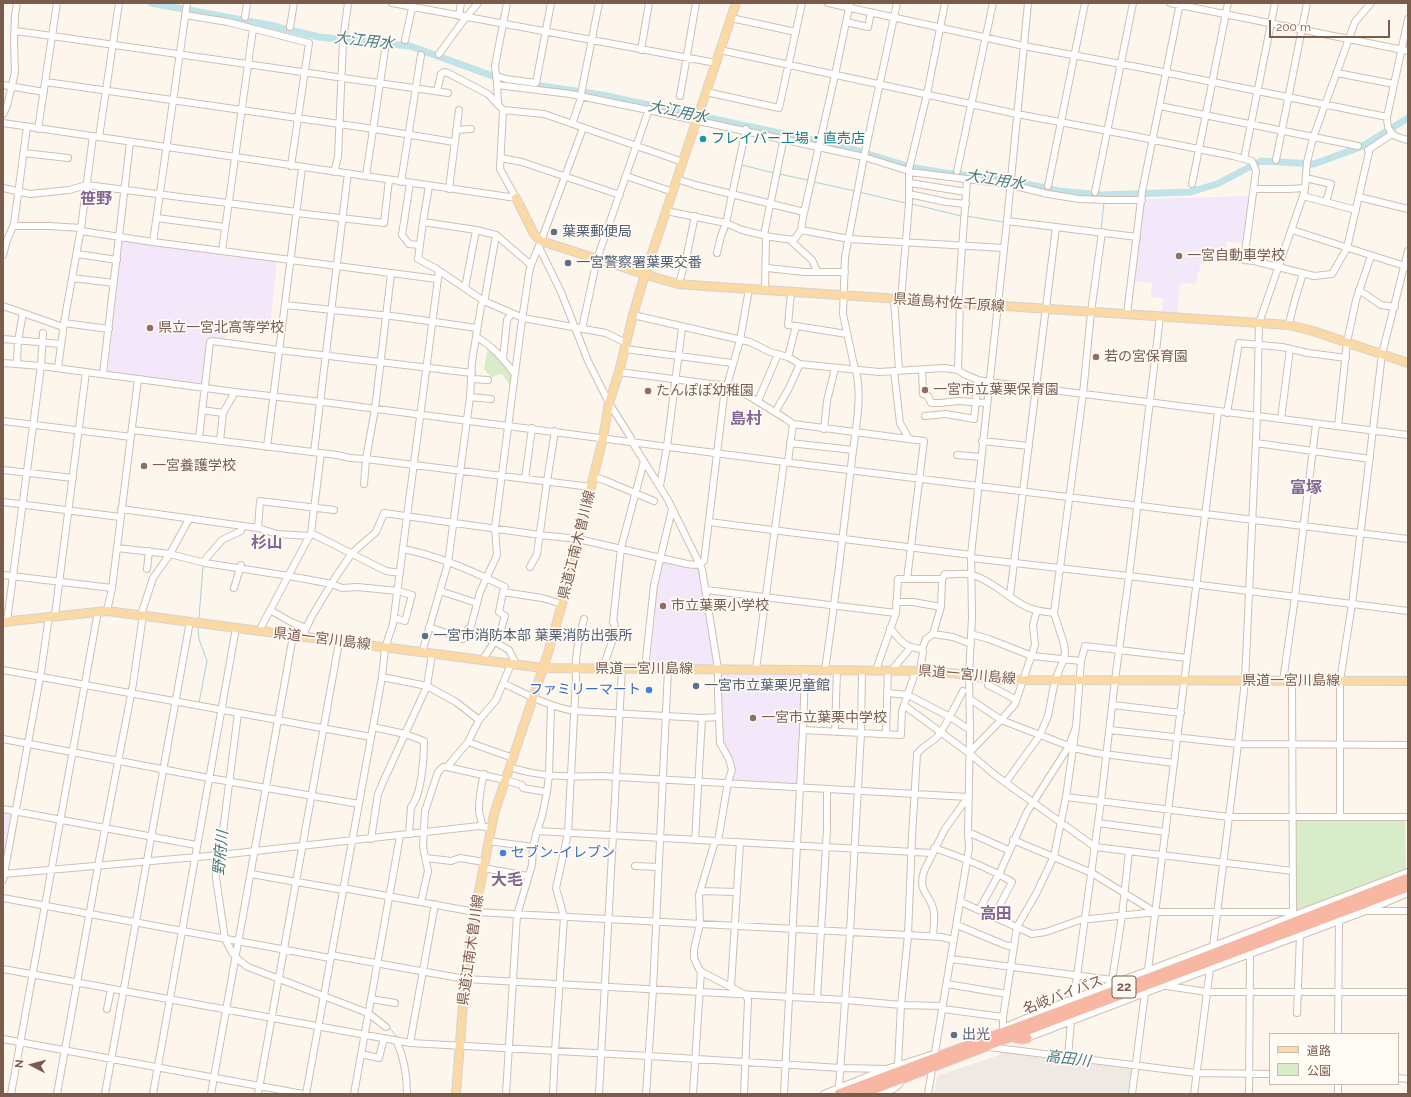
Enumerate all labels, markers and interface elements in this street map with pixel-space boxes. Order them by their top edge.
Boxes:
scale bar [1271,12,1392,38]
text: 200 m [1276,20,1311,34]
water label: 大江用水 [333,29,395,53]
water label: 大江用水 [647,97,709,127]
place label: フレイバー工場・直売店 [711,131,865,147]
marker: フレイバー工場・直売店 [698,134,708,144]
water label: 大江用水 [964,166,1026,194]
district label: 笹野 [80,189,112,209]
place label: 葉栗郵便局 [562,224,632,240]
marker: 葉栗郵便局 [549,227,559,237]
place label: 一宮自動車学校 [1187,248,1285,264]
marker: 一宮自動車学校 [1174,251,1184,261]
place label: 一宮警察署葉栗交番 [576,255,702,271]
marker: 一宮警察署葉栗交番 [563,258,573,268]
street label: 県道島村佐千原線 [893,291,1005,315]
place label: 県立一宮北高等学校 [158,320,284,336]
marker: 県立一宮北高等学校 [145,323,155,333]
place label: 若の宮保育園 [1104,349,1188,365]
marker: 若の宮保育園 [1091,352,1101,362]
place label: 一宮市立葉栗保育園 [933,382,1059,398]
place label: たんぽぽ幼稚園 [656,383,754,399]
marker: 一宮市立葉栗保育園 [920,385,930,395]
marker: たんぽぽ幼稚園 [643,386,653,396]
district label: 島村 [730,409,762,429]
place label: 一宮養護学校 [152,458,236,474]
marker: 一宮養護学校 [139,461,149,471]
district label: 富塚 [1290,478,1322,498]
street label: 県道江南木曽川線 [555,489,599,601]
district label: 杉山 [251,533,283,553]
place label: 市立葉栗小学校 [671,598,769,614]
marker: 市立葉栗小学校 [658,601,668,611]
street label: 県道一宮川島線 [272,625,372,653]
place label: 一宮市消防本部 葉栗消防出張所 [433,628,633,644]
marker: 一宮市消防本部 葉栗消防出張所 [420,631,430,641]
street label: 県道一宮川島線 [595,661,693,677]
street label: 県道一宮川島線 [917,662,1017,688]
street label: 県道一宮川島線 [1242,673,1340,689]
place label: 一宮市立葉栗児童館 [704,678,830,694]
marker: 一宮市立葉栗児童館 [691,681,701,691]
place label: ファミリーマート [529,682,641,698]
marker: ファミリーマート [644,685,654,695]
place label: 一宮市立葉栗中学校 [761,710,887,726]
marker: 一宮市立葉栗中学校 [748,713,758,723]
water label: 野府川 [210,830,232,876]
place label: セブン-イレブン [511,845,615,861]
marker: セブン-イレブン [498,848,508,858]
district label: 大毛 [491,870,523,890]
street label: 県道江南木曽川線 [455,893,487,1007]
district label: 高田 [980,904,1012,924]
street label: 名岐バイパス [1021,972,1105,1018]
road number: 22 [1112,976,1136,998]
place label: 出光 [962,1027,990,1043]
marker: 出光 [949,1030,959,1040]
legend [1269,1033,1399,1085]
text: 道路 [1307,1044,1331,1058]
north arrow [12,1045,52,1085]
water label: 高田川 [1045,1047,1091,1071]
text: N [13,1059,26,1069]
text: 公園 [1307,1064,1331,1078]

